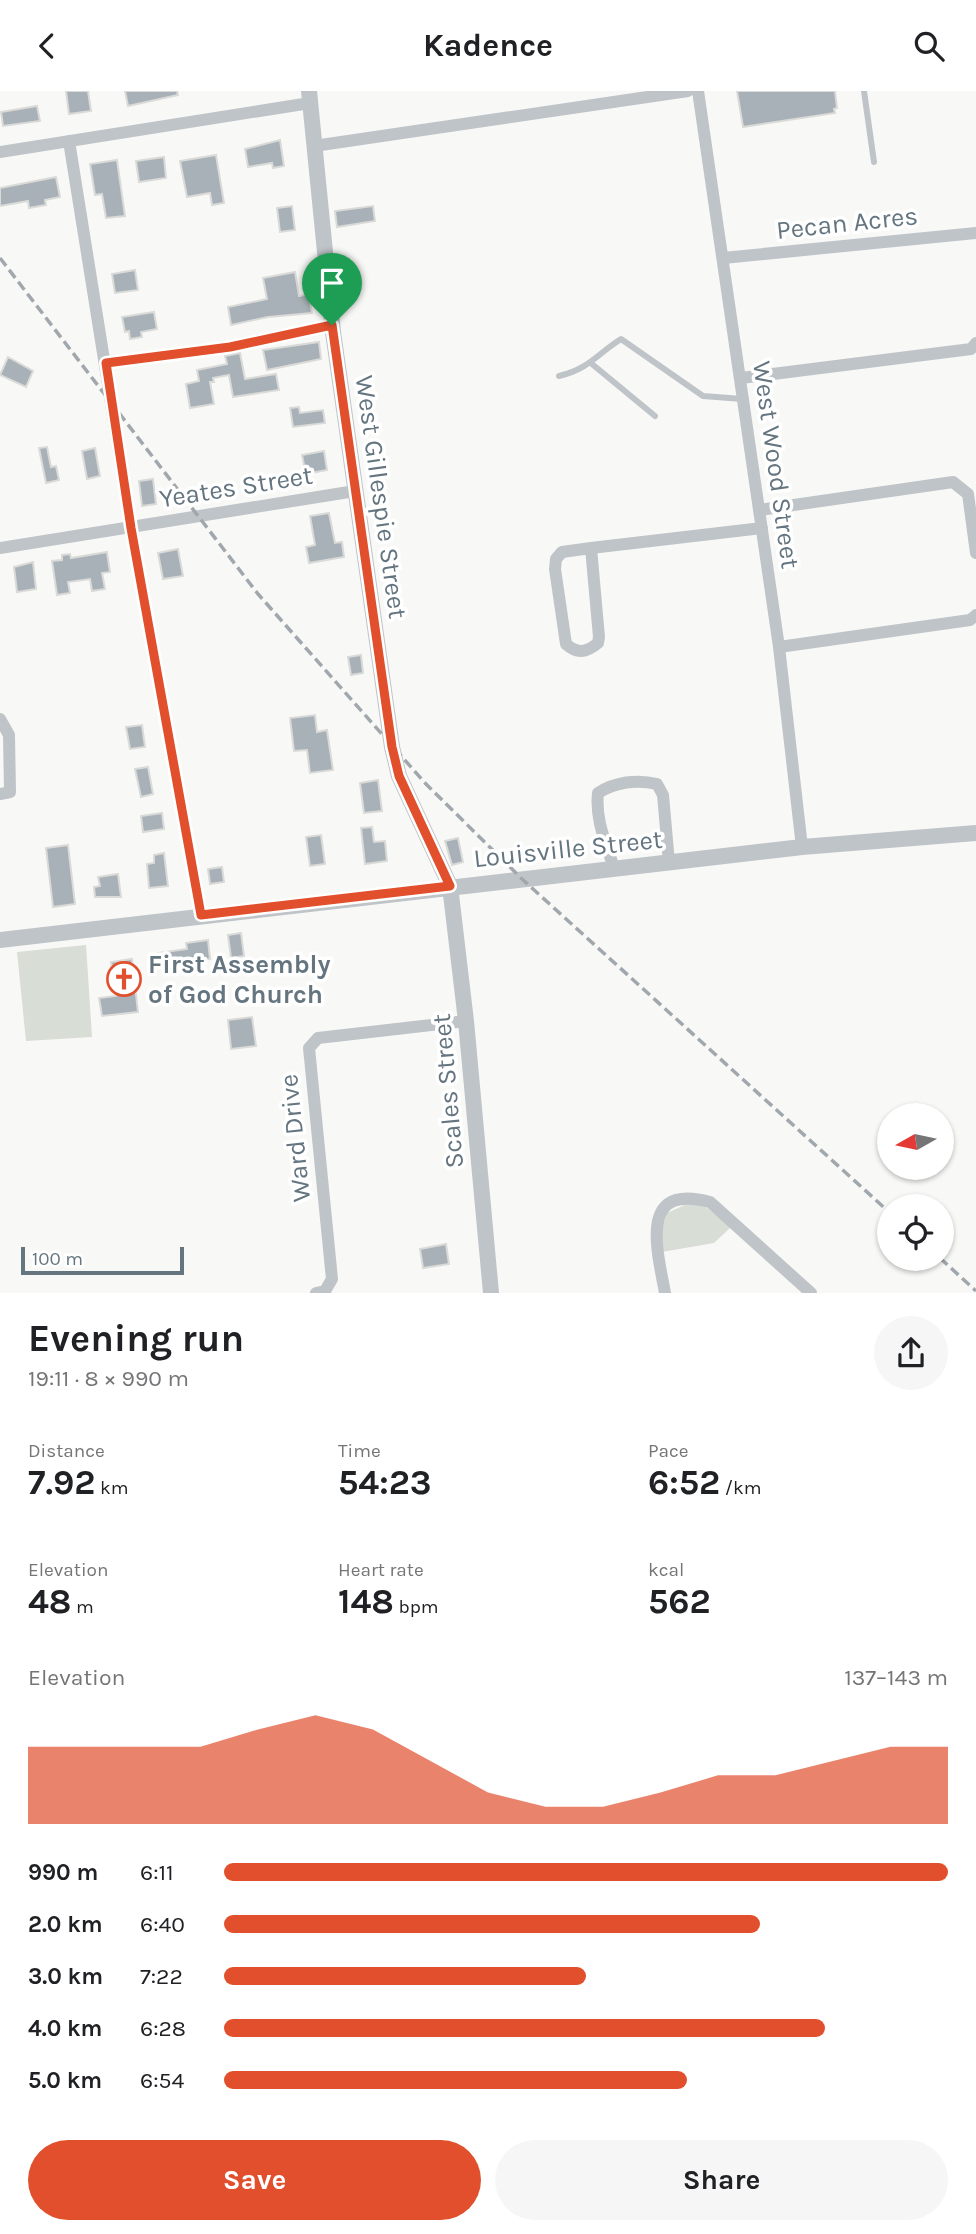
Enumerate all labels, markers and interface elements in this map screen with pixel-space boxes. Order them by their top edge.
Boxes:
icon: back [28,27,66,65]
text: Kadence [423,27,553,64]
icon: search [910,27,948,65]
street label: Pecan Acres [775,200,919,246]
pin [302,253,362,325]
icon: arrive [313,264,351,302]
street label: West Wood Street [746,359,806,571]
street label: West Gillespie Street [349,373,413,621]
street label: Yeates Street [157,460,315,514]
street label: Louisville Street [472,824,664,874]
place label: First Assembly of God Church [148,949,331,1010]
church icon: First Assembly of God Church [105,960,143,998]
street label: Scales Street [426,1012,470,1170]
street label: Ward Drive [273,1073,317,1203]
north arrow [877,1103,954,1179]
map controls [877,1103,954,1271]
button: locate [877,1194,954,1271]
scale bar [21,1244,184,1275]
text: 100 m [32,1248,83,1270]
text: Evening run [28,1316,244,1361]
button: share [874,1316,948,1390]
text: 19:11 · 8 × 990 m [28,1365,189,1392]
text: Distance [28,1440,105,1462]
text: Time [338,1440,381,1462]
text: Pace [648,1440,689,1462]
text: 7.92 [28,1462,95,1503]
text: 54:23 [338,1462,432,1503]
text: 6:52 [648,1462,720,1503]
text: km [95,1477,128,1499]
text: /km [720,1477,761,1499]
text: Elevation [28,1559,108,1581]
text: Heart rate [338,1559,424,1581]
text: kcal [648,1559,684,1581]
text: 48 [28,1581,71,1622]
text: 148 [338,1581,394,1622]
text: 562 [648,1581,711,1622]
text: m [71,1596,94,1618]
text: bpm [394,1596,439,1618]
text: Elevation [28,1664,125,1691]
text: 137–143 m [844,1664,948,1691]
text: 990 m [28,1859,98,1886]
text: 6:11 [140,1859,174,1886]
text: 2.0 km [28,1911,103,1938]
text: 6:40 [140,1911,185,1938]
text: 3.0 km [28,1963,103,1990]
text: 7:22 [140,1963,183,1990]
text: 4.0 km [28,2015,102,2042]
text: 6:28 [140,2015,186,2042]
text: 5.0 km [28,2067,102,2094]
text: 6:54 [140,2067,184,2094]
button: Save [28,2140,481,2220]
button: Share [495,2140,948,2220]

